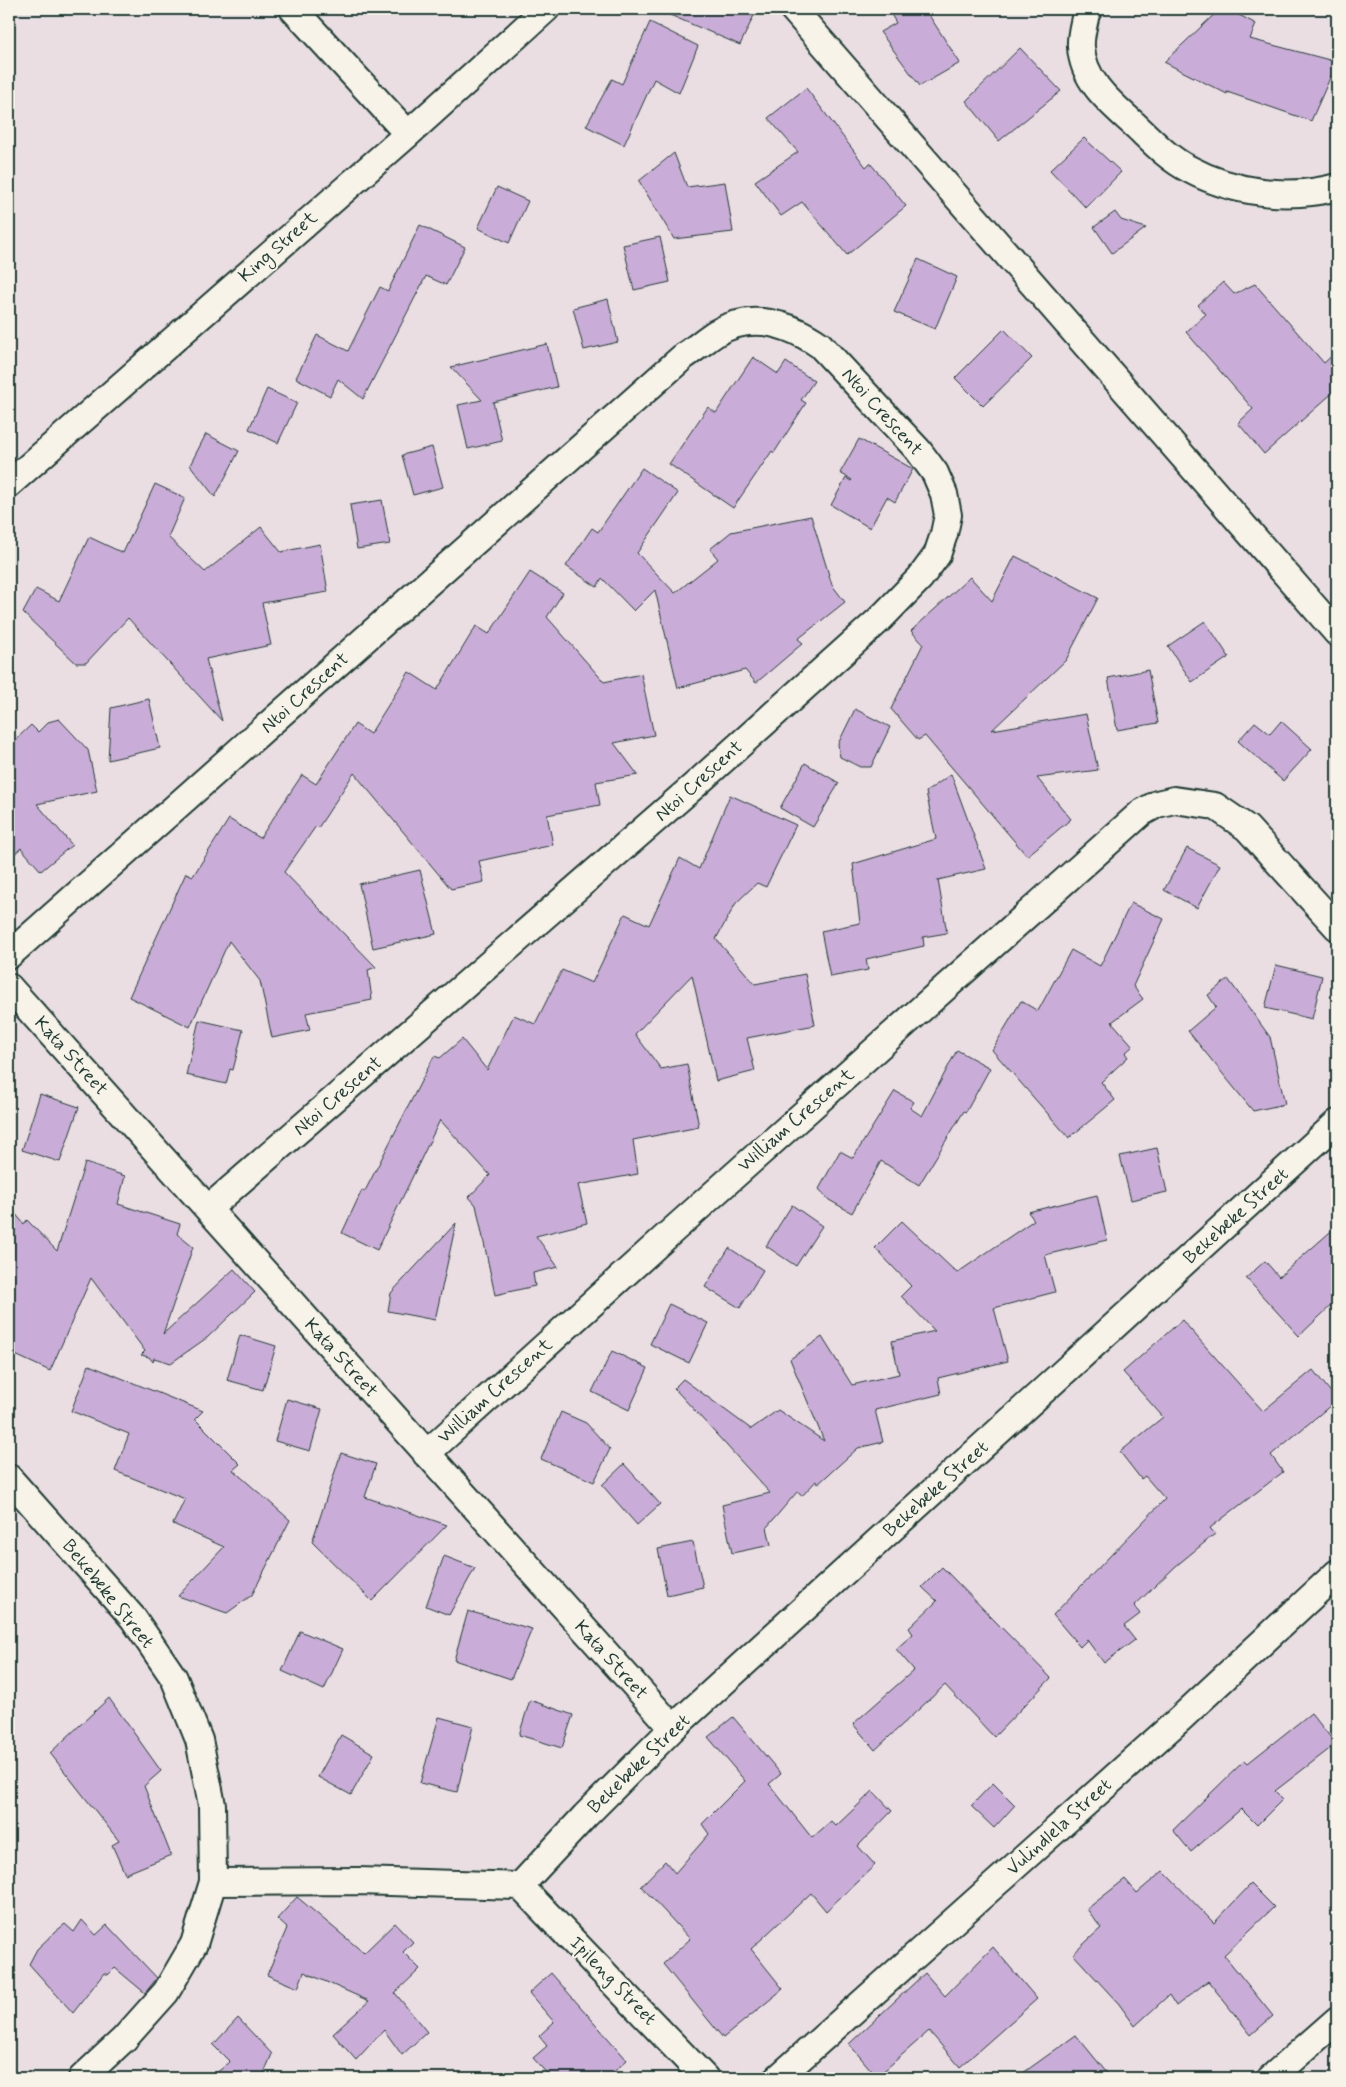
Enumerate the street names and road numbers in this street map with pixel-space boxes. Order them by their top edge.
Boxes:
street label: King Street [233,206,324,290]
street label: Ntoi Crescent [836,363,928,461]
street label: Ntoi Crescent [256,647,354,739]
street label: Ntoi Crescent [650,735,748,827]
street label: Kata Street [29,1011,113,1101]
street label: Ntoi Crescent [288,1050,388,1142]
street label: William Crescent [732,1062,860,1178]
street label: Bekebeke Street [1178,1162,1294,1270]
street label: Kata Street [299,1313,383,1403]
street label: William Crescent [432,1333,558,1449]
street label: Bekebeke Street [878,1435,994,1543]
street label: Bekebeke Street [56,1534,160,1654]
street label: Kata Street [569,1615,653,1705]
street label: Bekebeke Street [582,1709,696,1819]
street label: Vulindlela Street [1001,1773,1117,1881]
street label: Ipileng Street [563,1931,662,2032]

